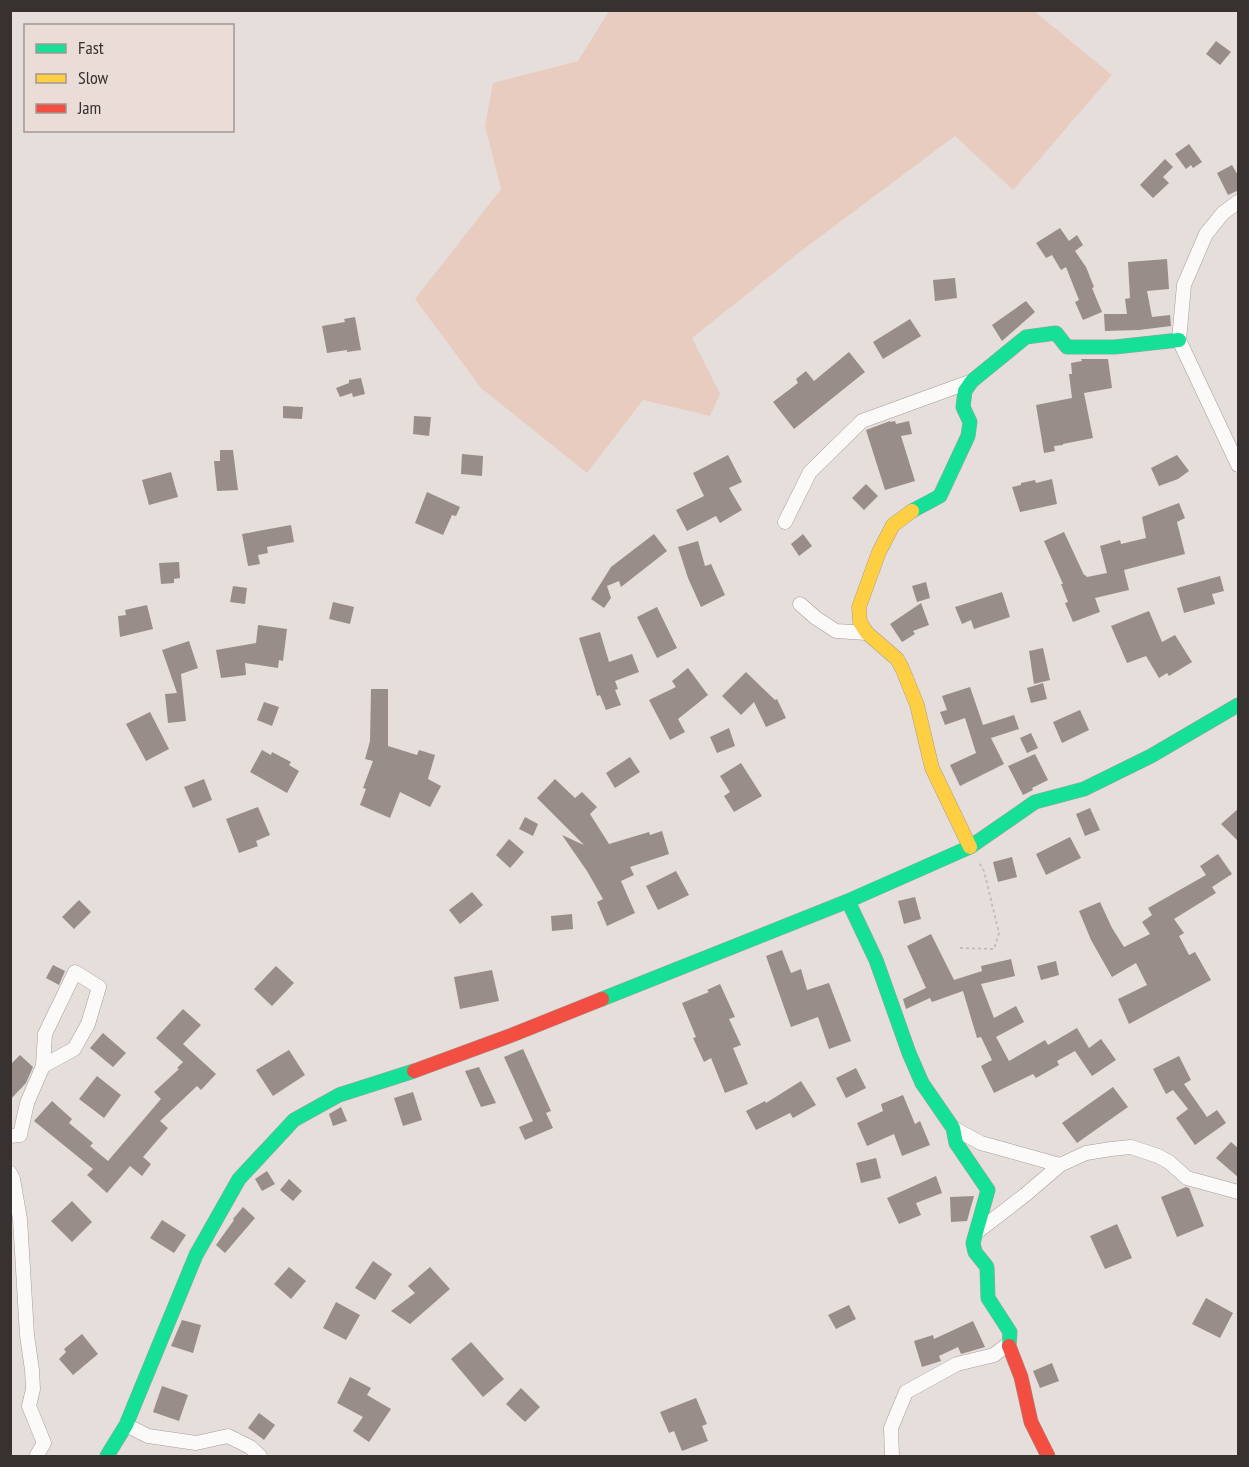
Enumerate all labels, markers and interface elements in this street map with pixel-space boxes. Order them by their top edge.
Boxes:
legend [24,24,234,132]
text: Fast [78,36,104,59]
text: Slow [78,66,109,89]
text: Jam [77,96,101,119]

